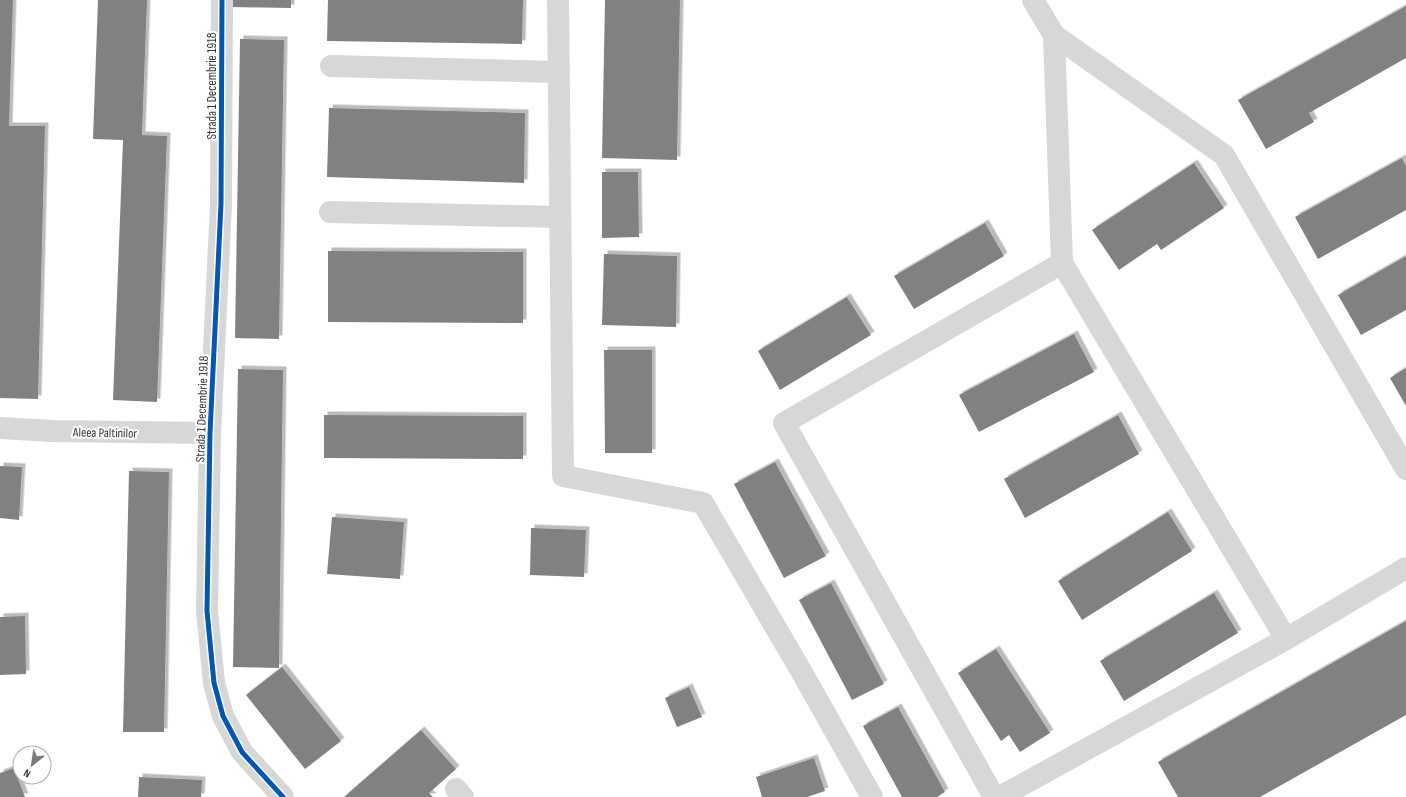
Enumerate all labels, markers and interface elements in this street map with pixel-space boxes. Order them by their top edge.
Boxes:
street label: Strada 1 Decembrie 1918 [204,32,220,139]
street label: Strada 1 Decembrie 1918 [192,355,212,463]
street label: Aleea Paltinilor [72,424,138,442]
north arrow [12,745,52,785]
text: N [21,766,33,780]

